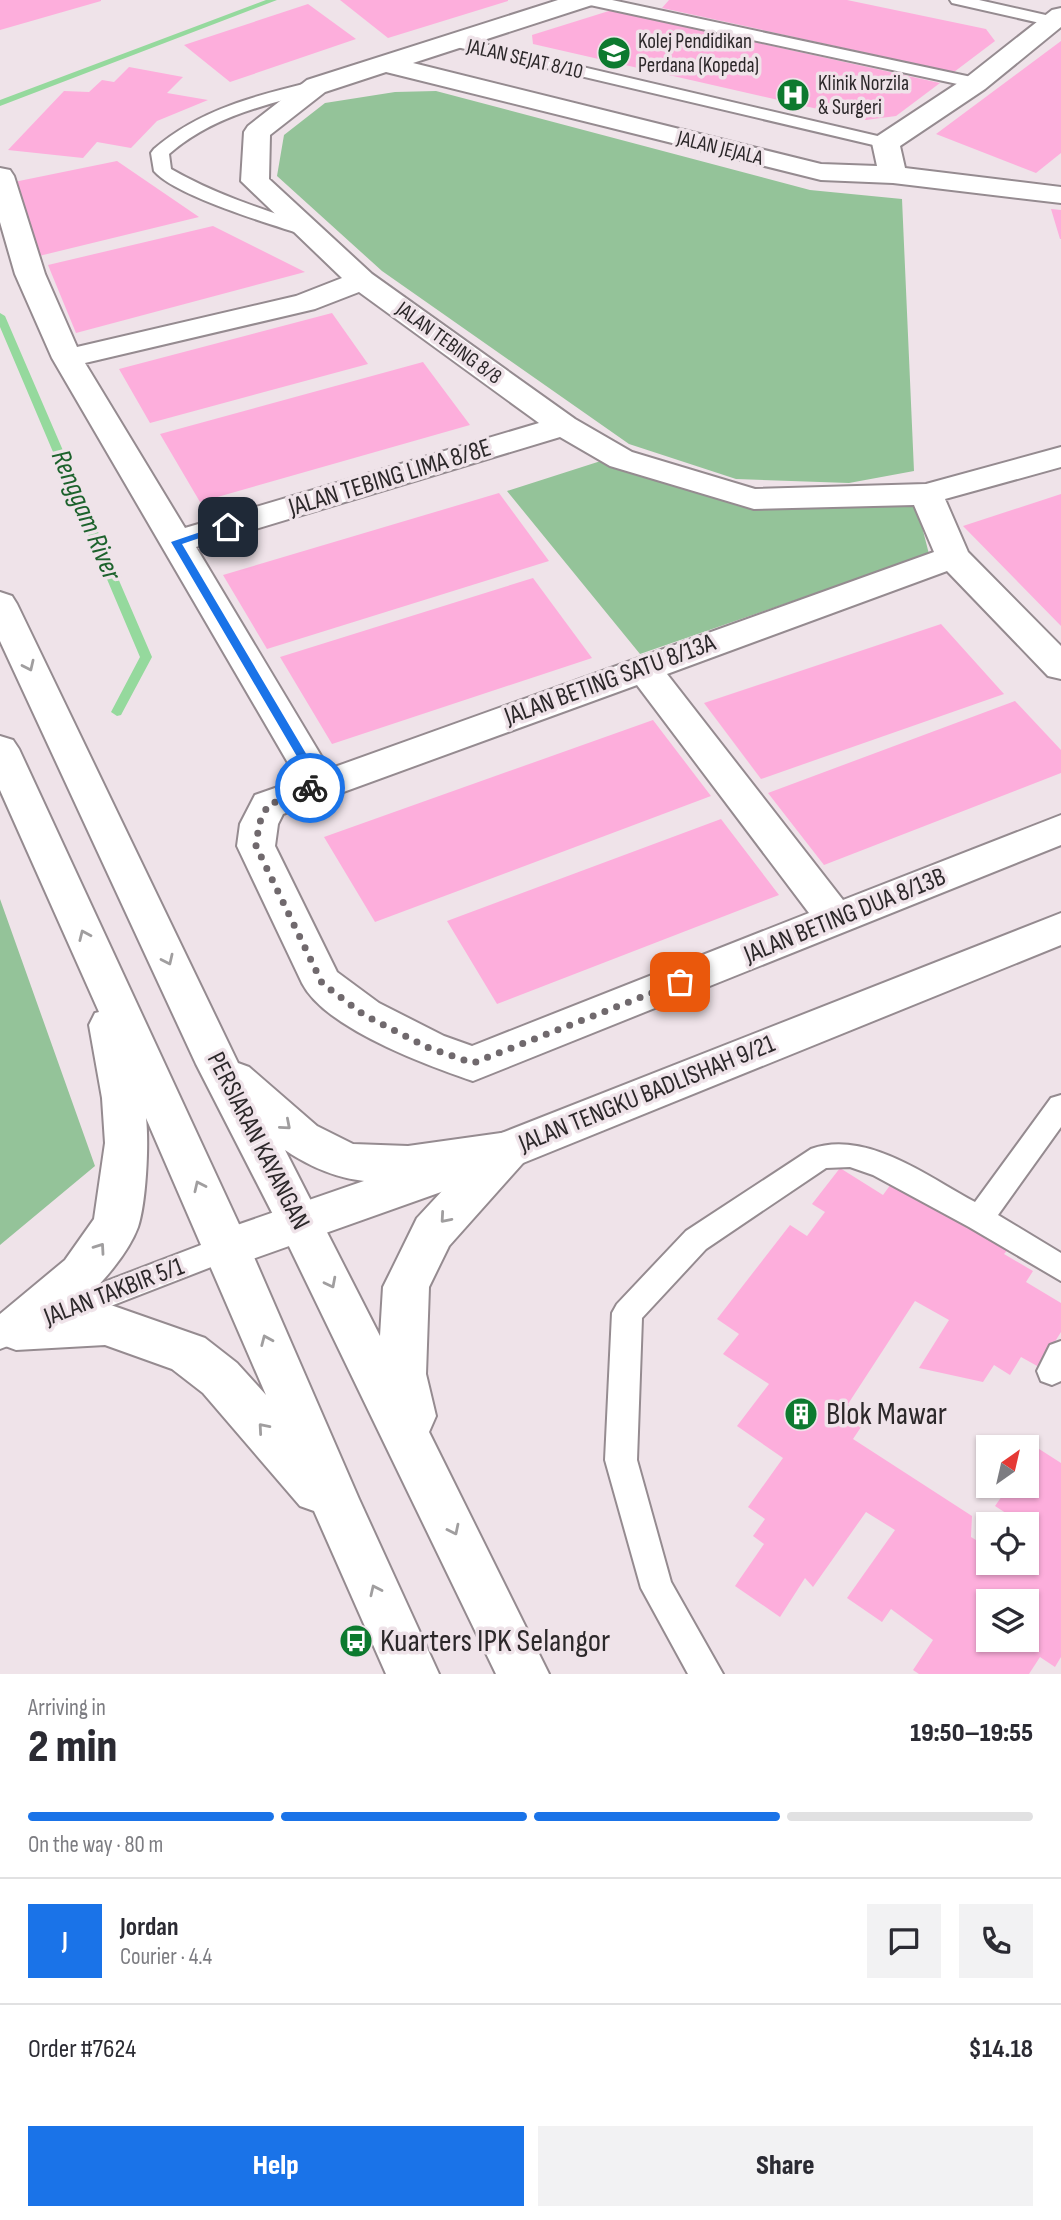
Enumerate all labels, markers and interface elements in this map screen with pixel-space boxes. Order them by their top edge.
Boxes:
place label: Kolej Pendidikan Perdana (Kopeda) [638,29,759,78]
street label: JALAN SEJAT 8/10 [464,33,585,84]
school or university icon: Kolej Pendidikan Perdana (Kopeda) [595,34,633,72]
place label: Klinik Norzila & Surgeri [818,71,909,120]
hospital icon: Klinik Norzila & Surgeri [774,76,812,114]
street label: JALAN JEJALA [674,125,766,171]
street label: JALAN TEBING 8/8 [391,296,507,390]
street label: JALAN TEBING LIMA 8/8E [284,432,495,524]
water label: Renggam River [44,445,129,586]
pin [198,497,258,557]
icon: home [209,508,247,546]
street label: JALAN BETING SATU 8/13A [499,627,721,733]
one-way arrow [21,659,35,671]
courier [275,753,345,823]
icon: bike [291,769,329,807]
street label: JALAN BETING DUA 8/13B [739,861,950,971]
one-way arrow [78,930,92,942]
pin [650,952,710,1012]
one-way arrow [159,953,173,965]
icon: bag [661,963,699,1001]
street label: JALAN TENGKU BADLISHAH 9/21 [514,1028,780,1160]
street label: PERSIARAN KAYANGAN [200,1047,316,1235]
one-way arrow [278,1117,291,1129]
one-way arrow [193,1181,207,1193]
one-way arrow [441,1210,453,1223]
one-way arrow [92,1243,104,1256]
street label: JALAN TAKBIR 5/1 [39,1251,188,1333]
one-way arrow [322,1276,336,1288]
one-way arrow [261,1335,275,1347]
building icon: Blok Mawar [782,1395,820,1433]
place label: Blok Mawar [826,1395,947,1434]
one-way arrow [259,1423,272,1436]
north arrow [976,1435,1040,1498]
map controls [976,1435,1039,1652]
button: locate [976,1512,1039,1575]
one-way arrow [446,1523,460,1535]
one-way arrow [369,1585,383,1597]
button: layers [976,1589,1039,1652]
bus stop icon: Kuarters IPK Selangor [337,1622,375,1660]
place label: Kuarters IPK Selangor [380,1622,610,1661]
text: Arriving in [28,1694,106,1722]
text: 19:50–19:55 [910,1718,1033,1749]
text: 2 min [28,1720,117,1775]
text: On the way · 80 m [28,1831,163,1859]
button: chat [867,1904,941,1978]
button: phone [959,1904,1033,1978]
text: Jordan [120,1912,178,1943]
text: J [62,1926,68,1957]
text: Courier · 4.4 [120,1943,212,1971]
text: Order #7624 [28,2034,136,2065]
text: $14.18 [969,2034,1033,2065]
button: Help [28,2126,524,2206]
button: Share [538,2126,1033,2206]

